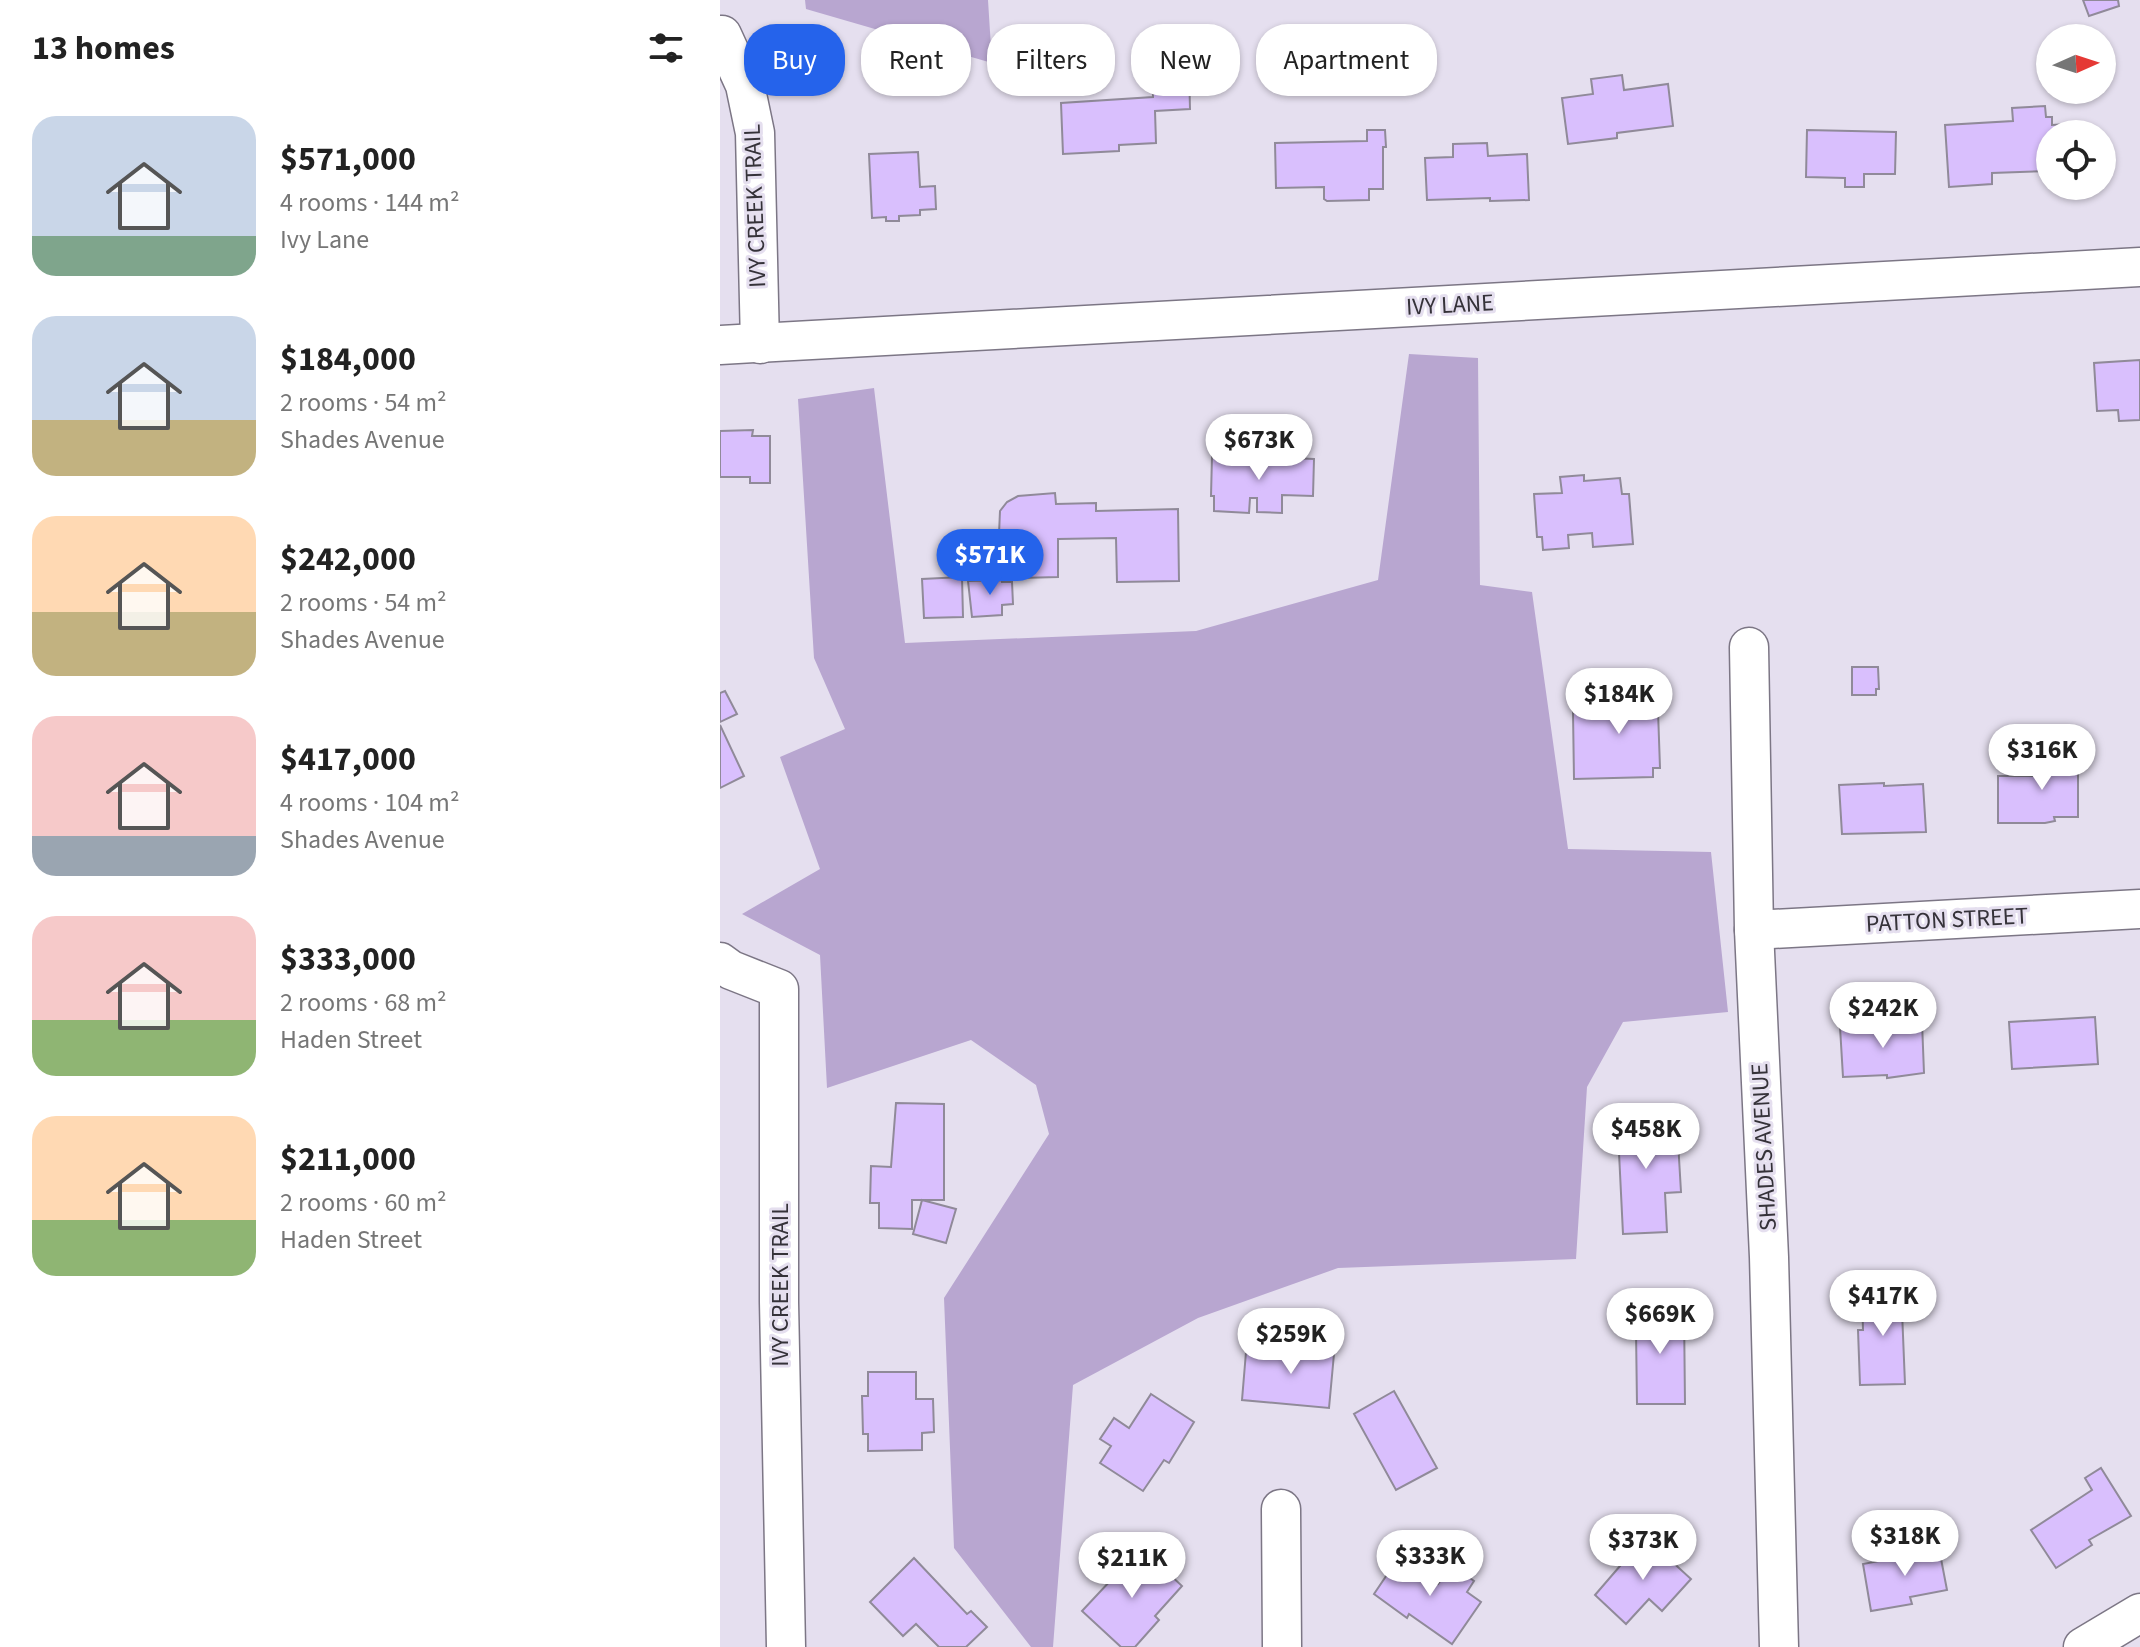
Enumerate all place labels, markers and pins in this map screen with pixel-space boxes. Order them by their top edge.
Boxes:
pin: $673K [1203,414,1315,482]
pin: $571K [934,529,1046,597]
pin: $184K [1563,668,1675,736]
pin: $316K [1986,724,2098,792]
pin: $242K [1827,982,1939,1050]
pin: $458K [1590,1103,1702,1171]
pin: $417K [1827,1270,1939,1338]
pin: $669K [1604,1288,1716,1356]
pin: $259K [1235,1308,1347,1376]
pin: $318K [1849,1510,1961,1578]
pin: $373K [1587,1514,1699,1582]
pin: $333K [1374,1530,1486,1598]
pin: $211K [1076,1532,1188,1600]

